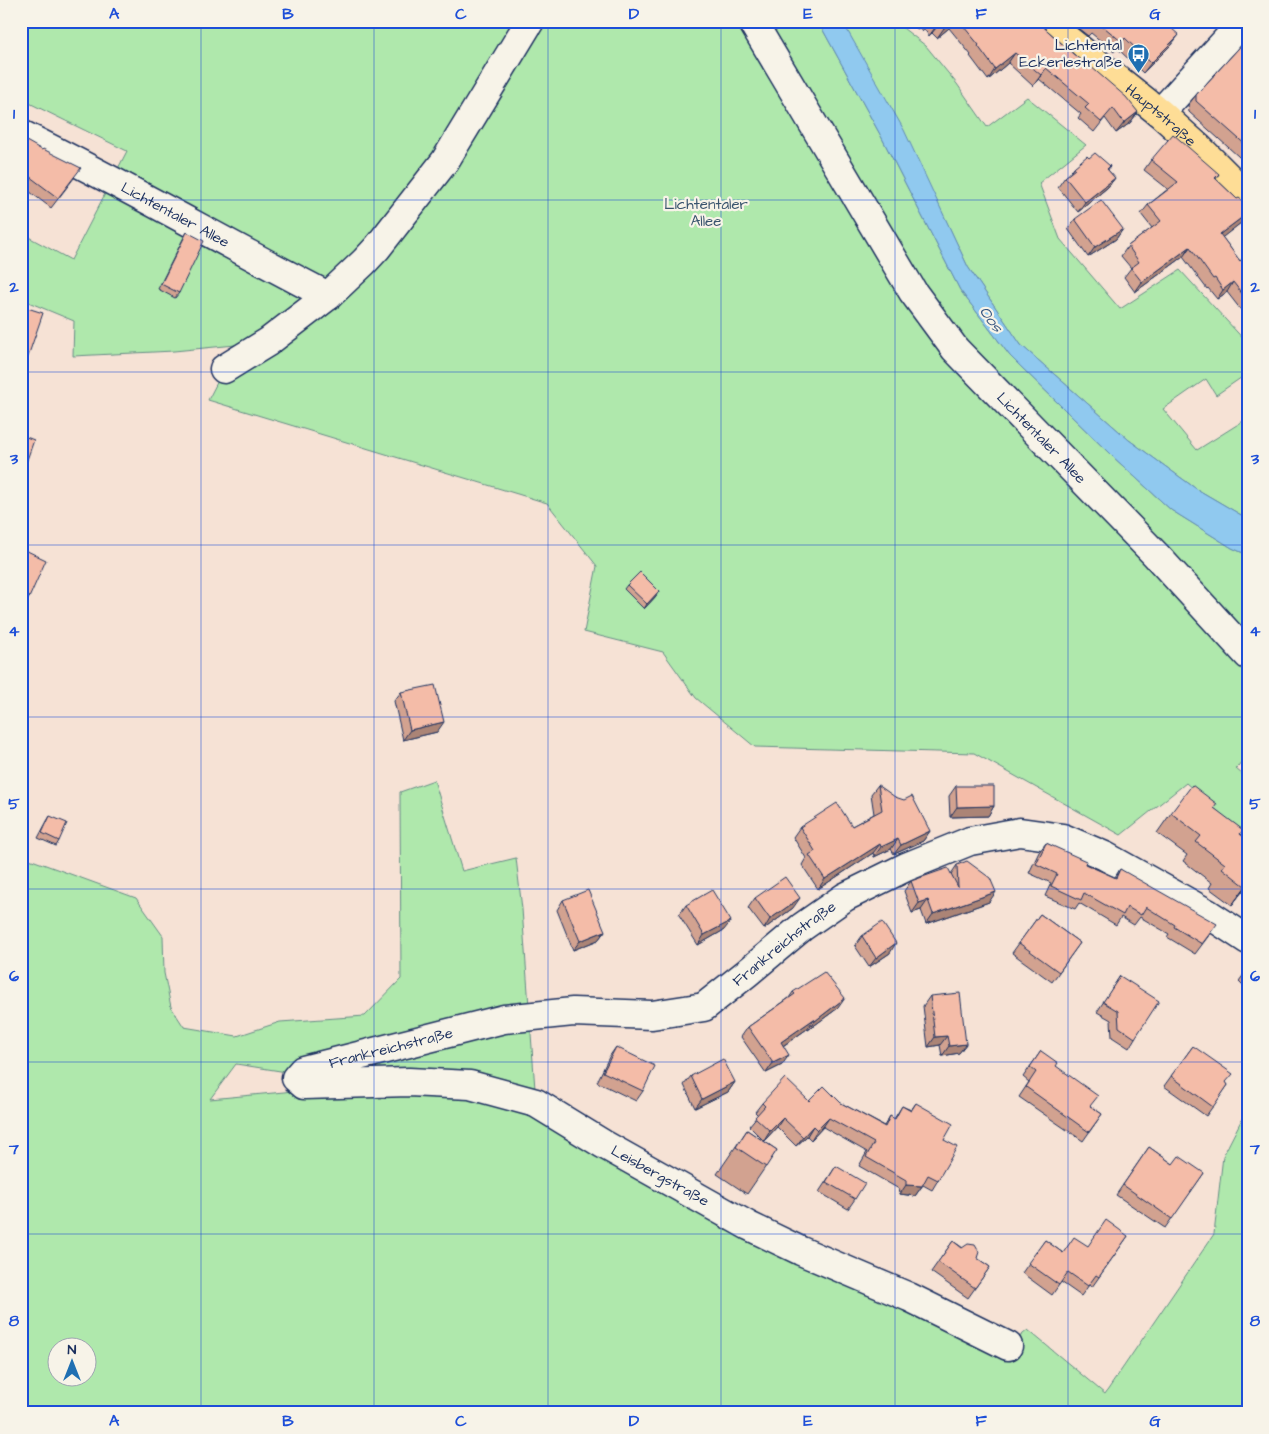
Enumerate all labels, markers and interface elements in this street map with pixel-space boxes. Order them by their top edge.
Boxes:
text: A [109,3,120,25]
text: B [282,3,294,25]
text: C [455,3,467,25]
text: D [629,3,640,25]
text: E [803,3,813,25]
text: F [975,3,987,25]
text: G [1149,3,1161,25]
place label: Lichtental Eckerlestraße [1019,35,1122,73]
bus stop icon: Lichtental Eckerlestraße [1126,42,1150,73]
street label: Hauptstraße [1121,79,1201,151]
text: 1 [13,103,16,125]
text: 1 [1254,103,1257,125]
street label: Lichtentaler Allee [117,177,233,252]
park label: Lichtentaler Allee [664,194,748,232]
text: 2 [8,276,19,298]
text: 2 [1249,276,1260,298]
water label: Oos [974,301,1009,337]
street label: Lichtentaler Allee [992,387,1091,488]
text: 3 [9,448,19,470]
text: 3 [1250,448,1260,470]
text: 4 [9,620,20,642]
text: 4 [1250,620,1261,642]
text: 5 [8,793,20,815]
text: 5 [1249,793,1261,815]
street label: Frankreichstraße [728,896,840,991]
text: 6 [9,965,19,987]
text: 6 [1250,965,1260,987]
street label: Frankreichstraße [327,1022,455,1073]
text: 7 [8,1138,19,1160]
text: 7 [1249,1138,1260,1160]
street label: Leisbergstraße [607,1140,713,1213]
text: 8 [9,1310,20,1332]
text: 8 [1250,1310,1261,1332]
north arrow [48,1336,98,1386]
text: N [68,1340,77,1360]
text: A [109,1410,120,1432]
text: B [282,1410,294,1432]
text: C [455,1410,467,1432]
text: D [629,1410,640,1432]
text: E [803,1410,813,1432]
text: F [975,1410,987,1432]
text: G [1149,1410,1161,1432]

